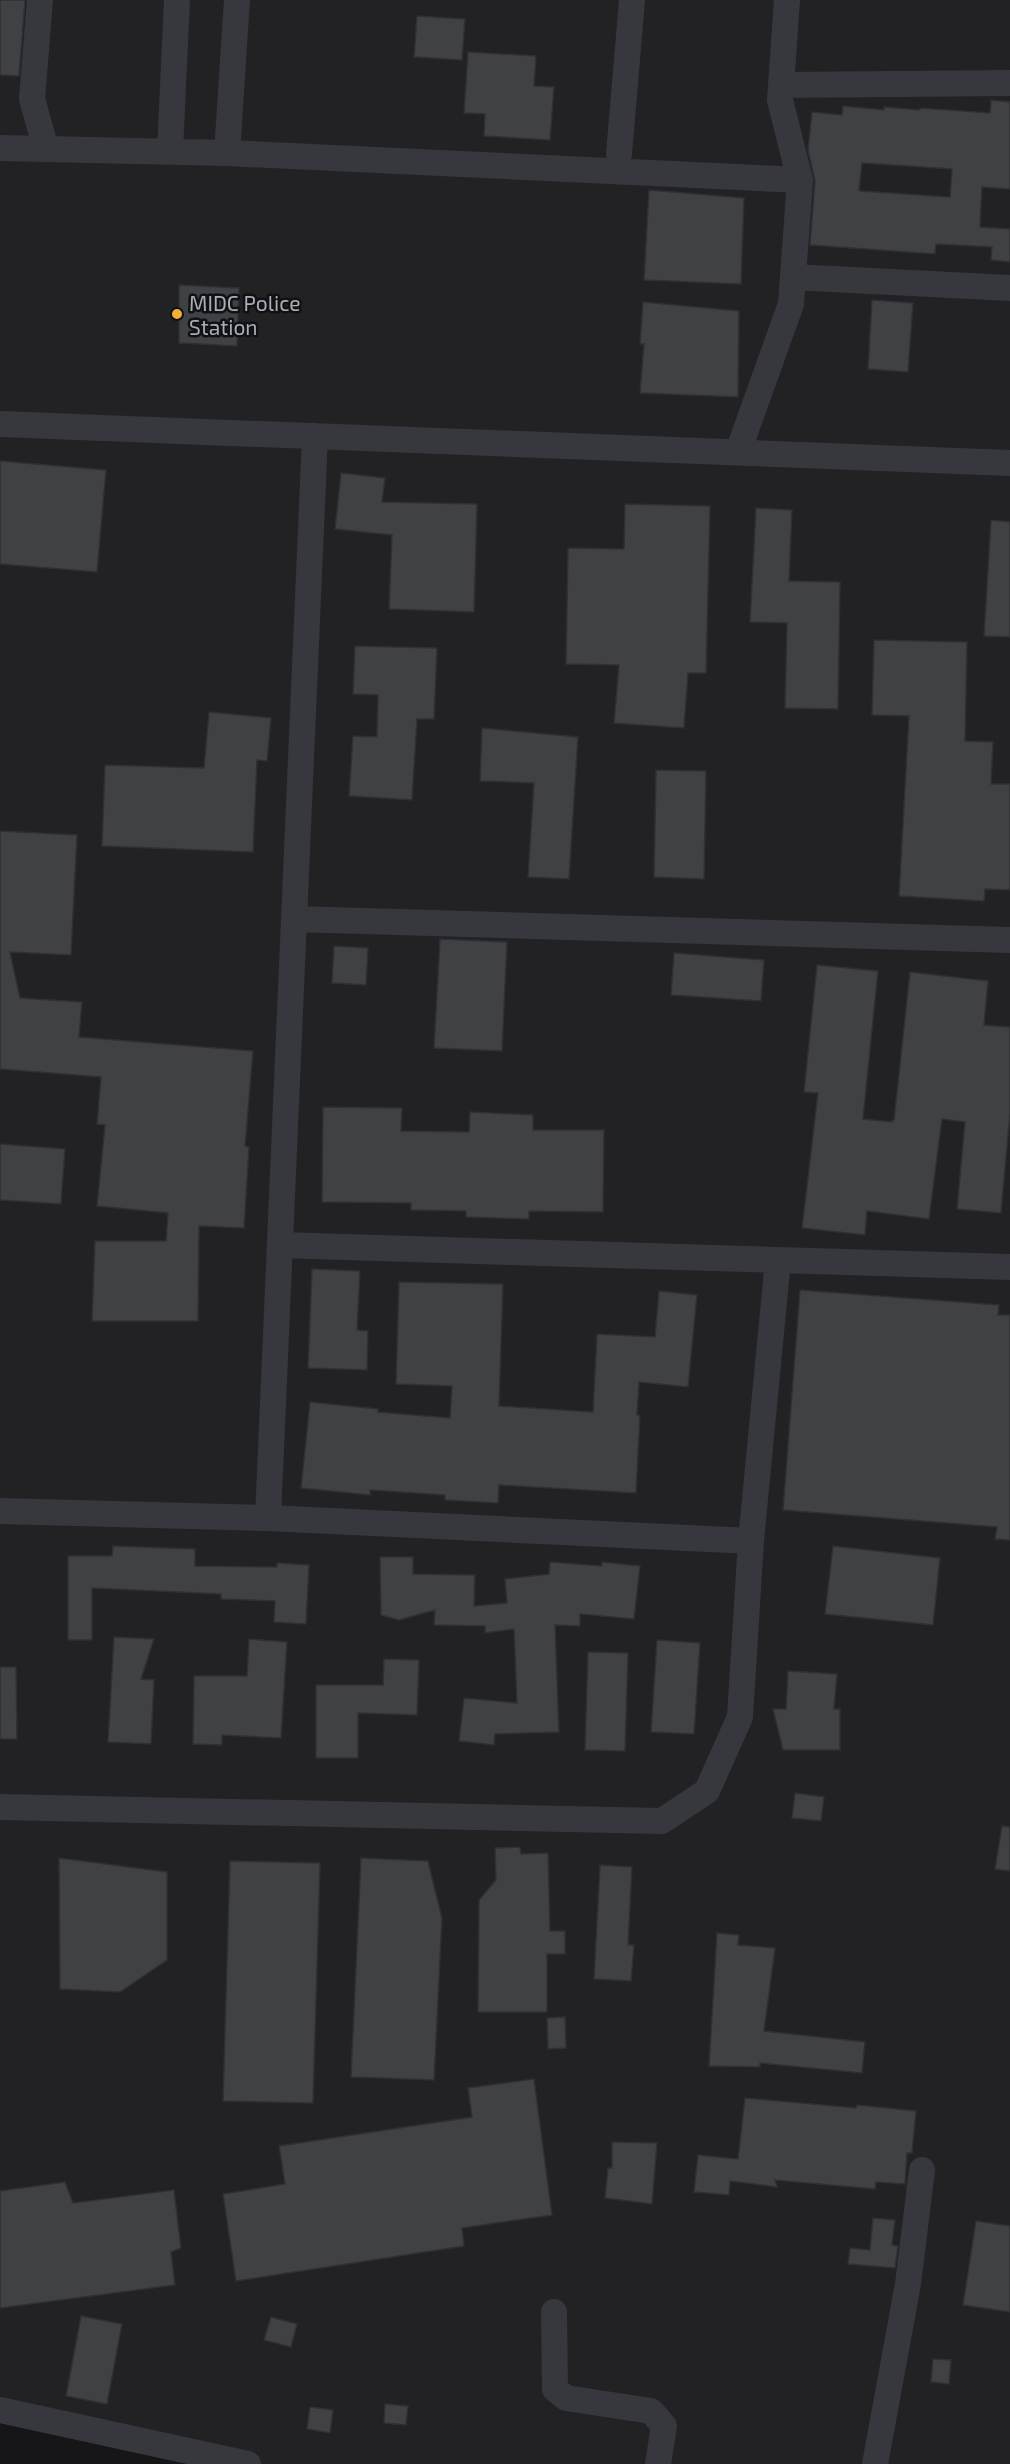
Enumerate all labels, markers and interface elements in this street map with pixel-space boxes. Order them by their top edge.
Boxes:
place label: MIDC Police Station [189,290,301,339]
marker: MIDC Police Station [170,307,184,321]

